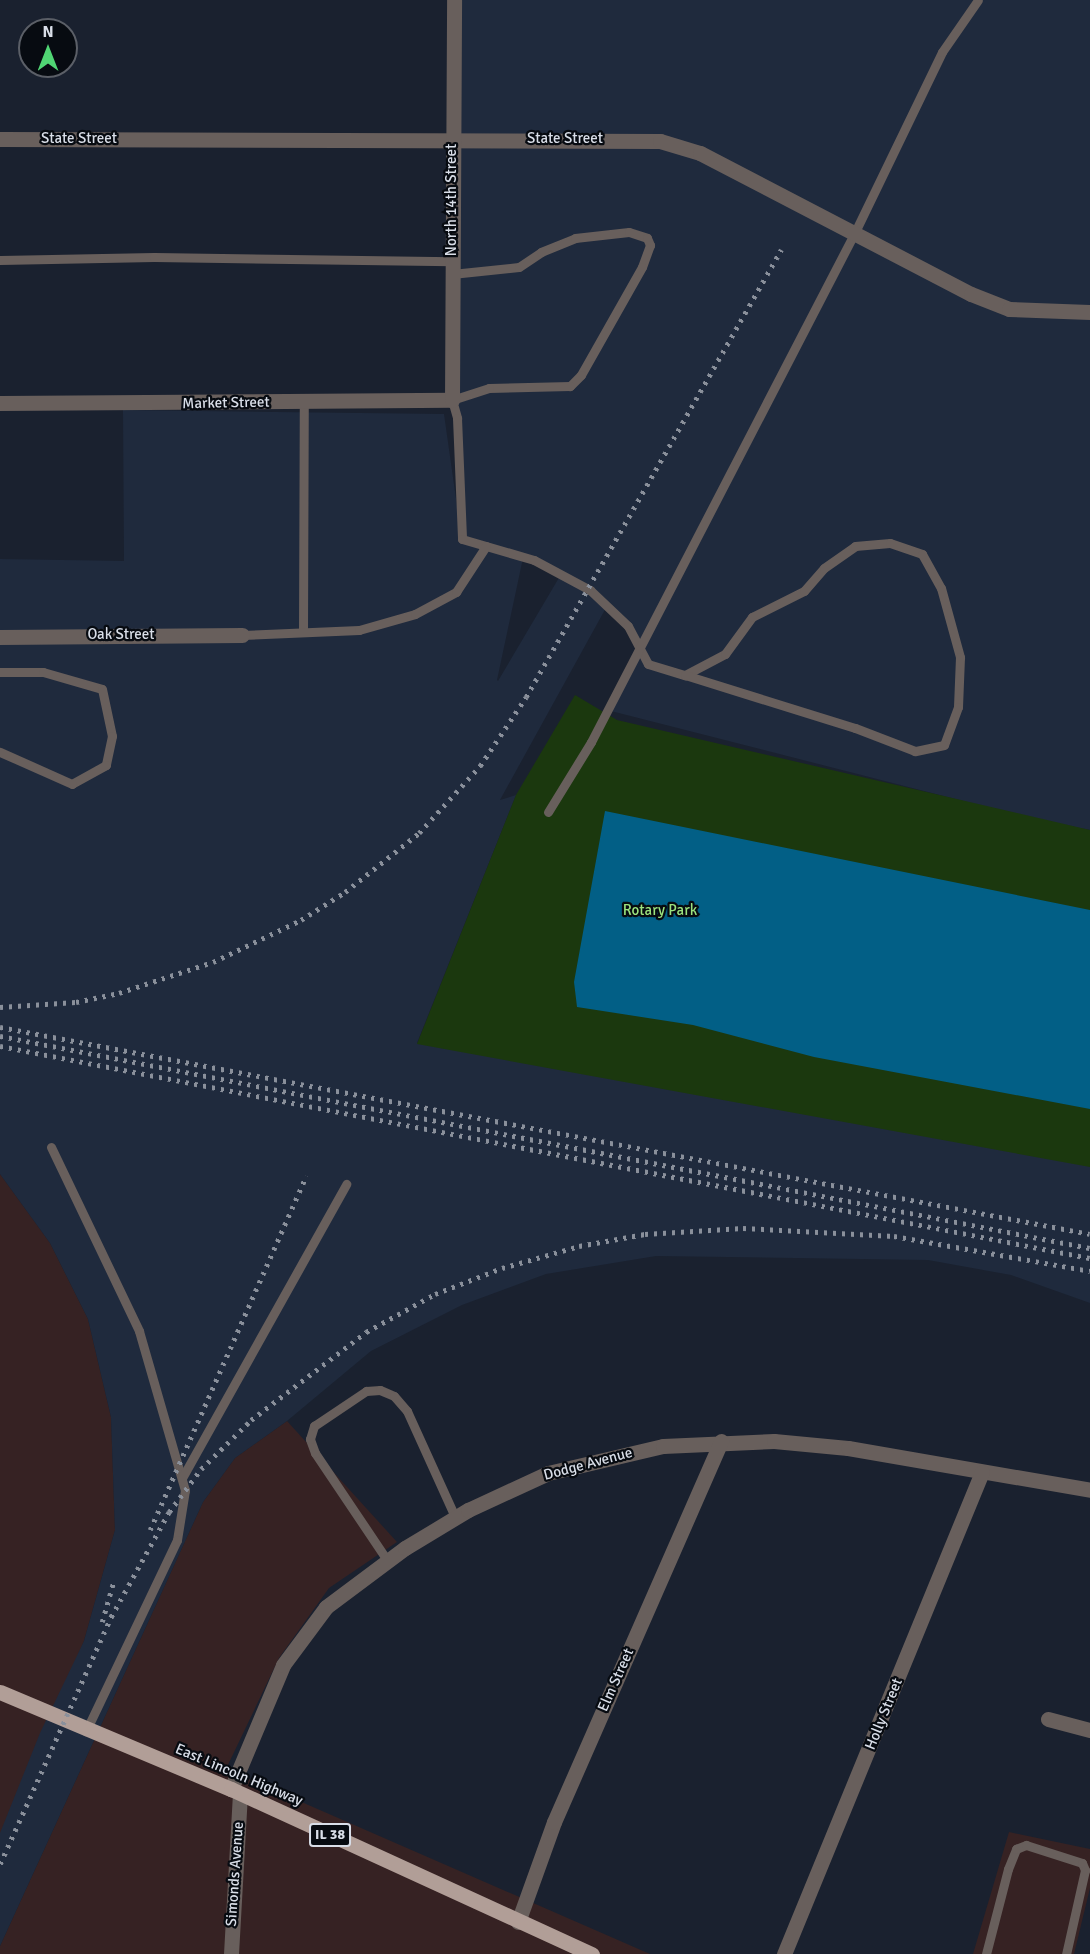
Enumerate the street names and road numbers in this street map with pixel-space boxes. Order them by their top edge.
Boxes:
street label: State Street [41,130,117,148]
street label: State Street [527,130,603,148]
street label: North 14th Street [443,144,461,256]
street label: Market Street [182,393,270,413]
street label: Oak Street [87,626,155,644]
street label: Dodge Avenue [542,1444,634,1484]
street label: Elm Street [594,1646,638,1714]
street label: Holly Street [861,1675,907,1753]
street label: East Lincoln Highway [173,1740,305,1810]
street label: Simonds Avenue [222,1821,248,1927]
road number: IL 38 [309,1824,351,1846]

